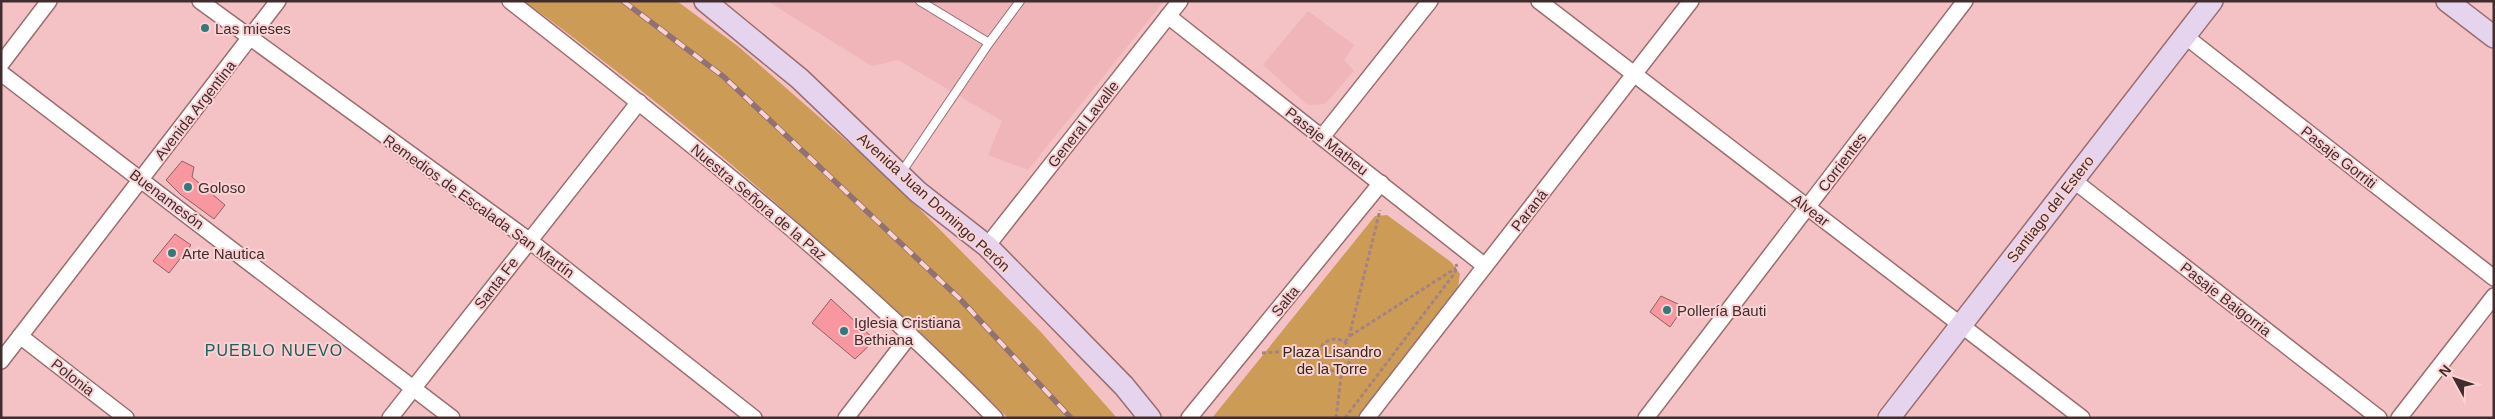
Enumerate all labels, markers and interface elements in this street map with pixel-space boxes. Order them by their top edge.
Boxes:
place label: Las mieses [215,20,291,37]
marker: Las mieses [199,22,211,34]
street label: Avenida Argentina [151,56,239,163]
street label: General Lavalle [1044,77,1122,171]
street label: Pasaje Matheu [1282,103,1372,179]
street label: Pasaje Gorriti [2298,122,2380,192]
street label: Avenida Juan Domingo Perón [854,129,1014,275]
street label: Corrientes [1814,129,1870,195]
street label: Remedios de Escalada San Martín [380,131,578,281]
street label: Nuestra Señora de la Paz [688,140,830,264]
street label: Santiago del Estero [2003,152,2097,266]
street label: Buenamesón [127,166,207,232]
place label: Goloso [198,179,246,196]
marker: Goloso [182,181,194,193]
street label: Paraná [1507,185,1551,234]
street label: Alvear [1789,190,1833,230]
place label: Arte Nautica [182,245,265,262]
marker: Arte Nautica [166,247,178,259]
street label: Santa Fe [471,254,521,312]
street label: Pasaje Baigorria [2177,258,2275,340]
street label: Salta [1268,282,1303,320]
place label: Pollería Bauti [1677,302,1766,319]
marker: Pollería Bauti [1661,304,1673,316]
place label: Iglesia Cristiana Bethiana [854,314,961,348]
marker: Iglesia Cristiana Bethiana [838,325,850,337]
district label: PUEBLO NUEVO [205,342,343,359]
park label: Plaza Lisandro de la Torre [1282,343,1382,377]
north arrow [2430,354,2480,404]
street label: Polonia [48,355,98,400]
text: N [2436,362,2454,380]

